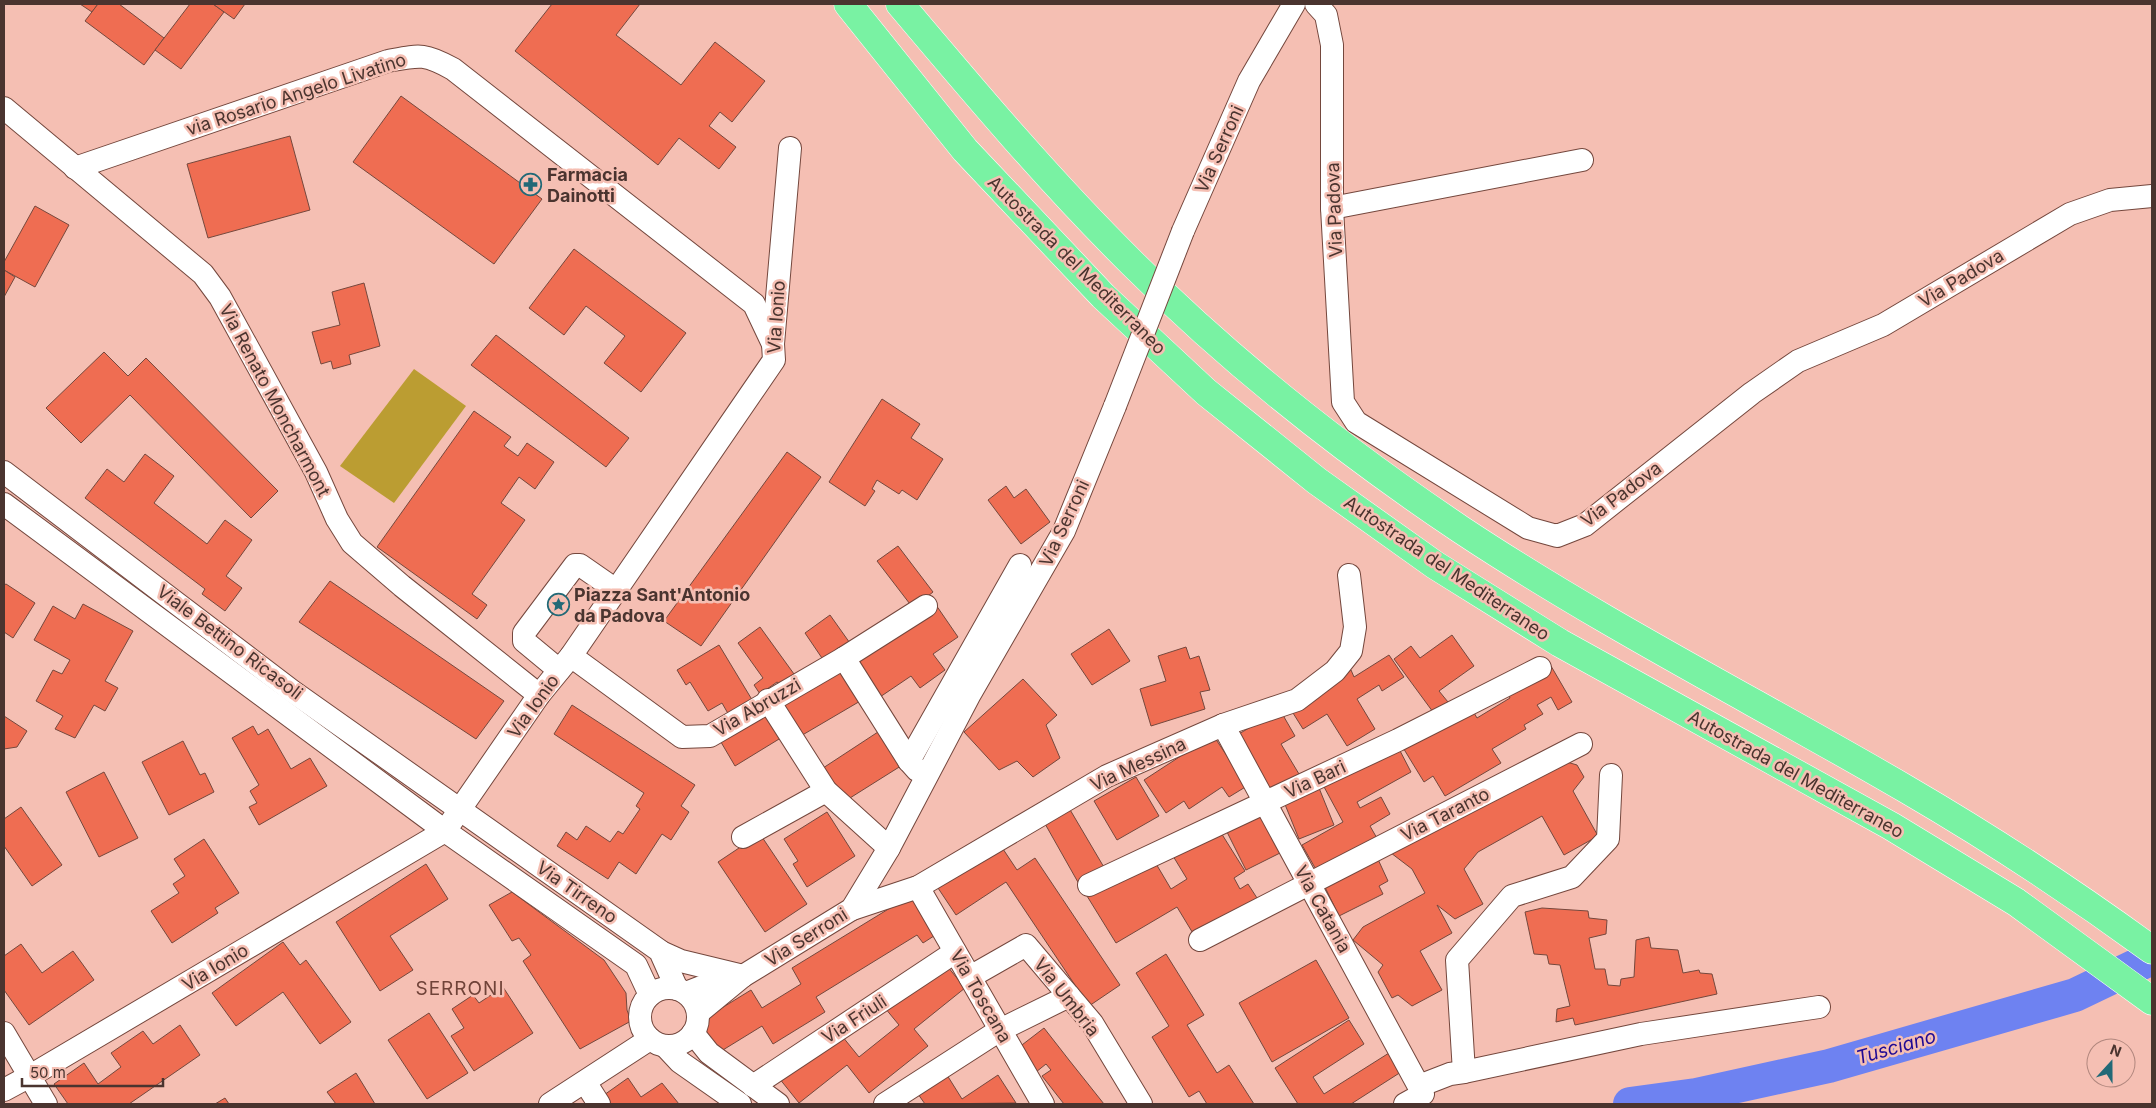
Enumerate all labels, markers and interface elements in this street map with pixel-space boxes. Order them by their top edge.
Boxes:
street label: via Rosario Angelo Livatino [183,49,409,139]
street label: Via Serroni [1190,102,1248,196]
street label: Via Padova [1322,162,1346,258]
place label: Farmacia Dainotti [547,164,628,206]
pharmacy icon: Farmacia Dainotti [519,172,543,196]
street label: Autostrada del Mediterraneo [984,172,1170,358]
street label: Via Padova [1915,244,2007,312]
street label: Via Ionio [763,280,789,354]
street label: Via Renato Moncharmont [215,300,335,500]
street label: Via Padova [1577,457,1665,531]
street label: Via Serroni [1035,476,1093,570]
street label: Autostrada del Mediterraneo [1340,491,1554,645]
street label: Viale Bettino Ricasoli [153,580,307,704]
place label: Piazza Sant'Antonio da Padova [574,584,750,626]
place icon: Piazza Sant'Antonio da Padova [546,592,570,616]
street label: Via Ionio [503,670,563,742]
street label: Via Abruzzi [710,674,804,740]
street label: Autostrada del Mediterraneo [1685,706,1907,842]
street label: Via Messina [1087,733,1189,795]
street label: Via Bari [1281,756,1349,802]
street label: Via Taranto [1397,783,1493,845]
street label: Via Tirreno [533,857,621,927]
street label: Via Catania [1290,862,1356,956]
street label: Via Serroni [761,903,851,971]
street label: Via Ionio [178,939,252,995]
street label: Via Toscana [946,946,1016,1046]
street label: Via Umbria [1030,954,1104,1040]
district label: SERRONI [415,977,505,1000]
street label: Via Friuli [818,990,890,1048]
water label: Tusciano [1853,1025,1939,1069]
north arrow [2086,1038,2136,1088]
text: N [2108,1041,2124,1060]
scale bar [22,1056,164,1088]
text: 50 m [30,1063,66,1082]

